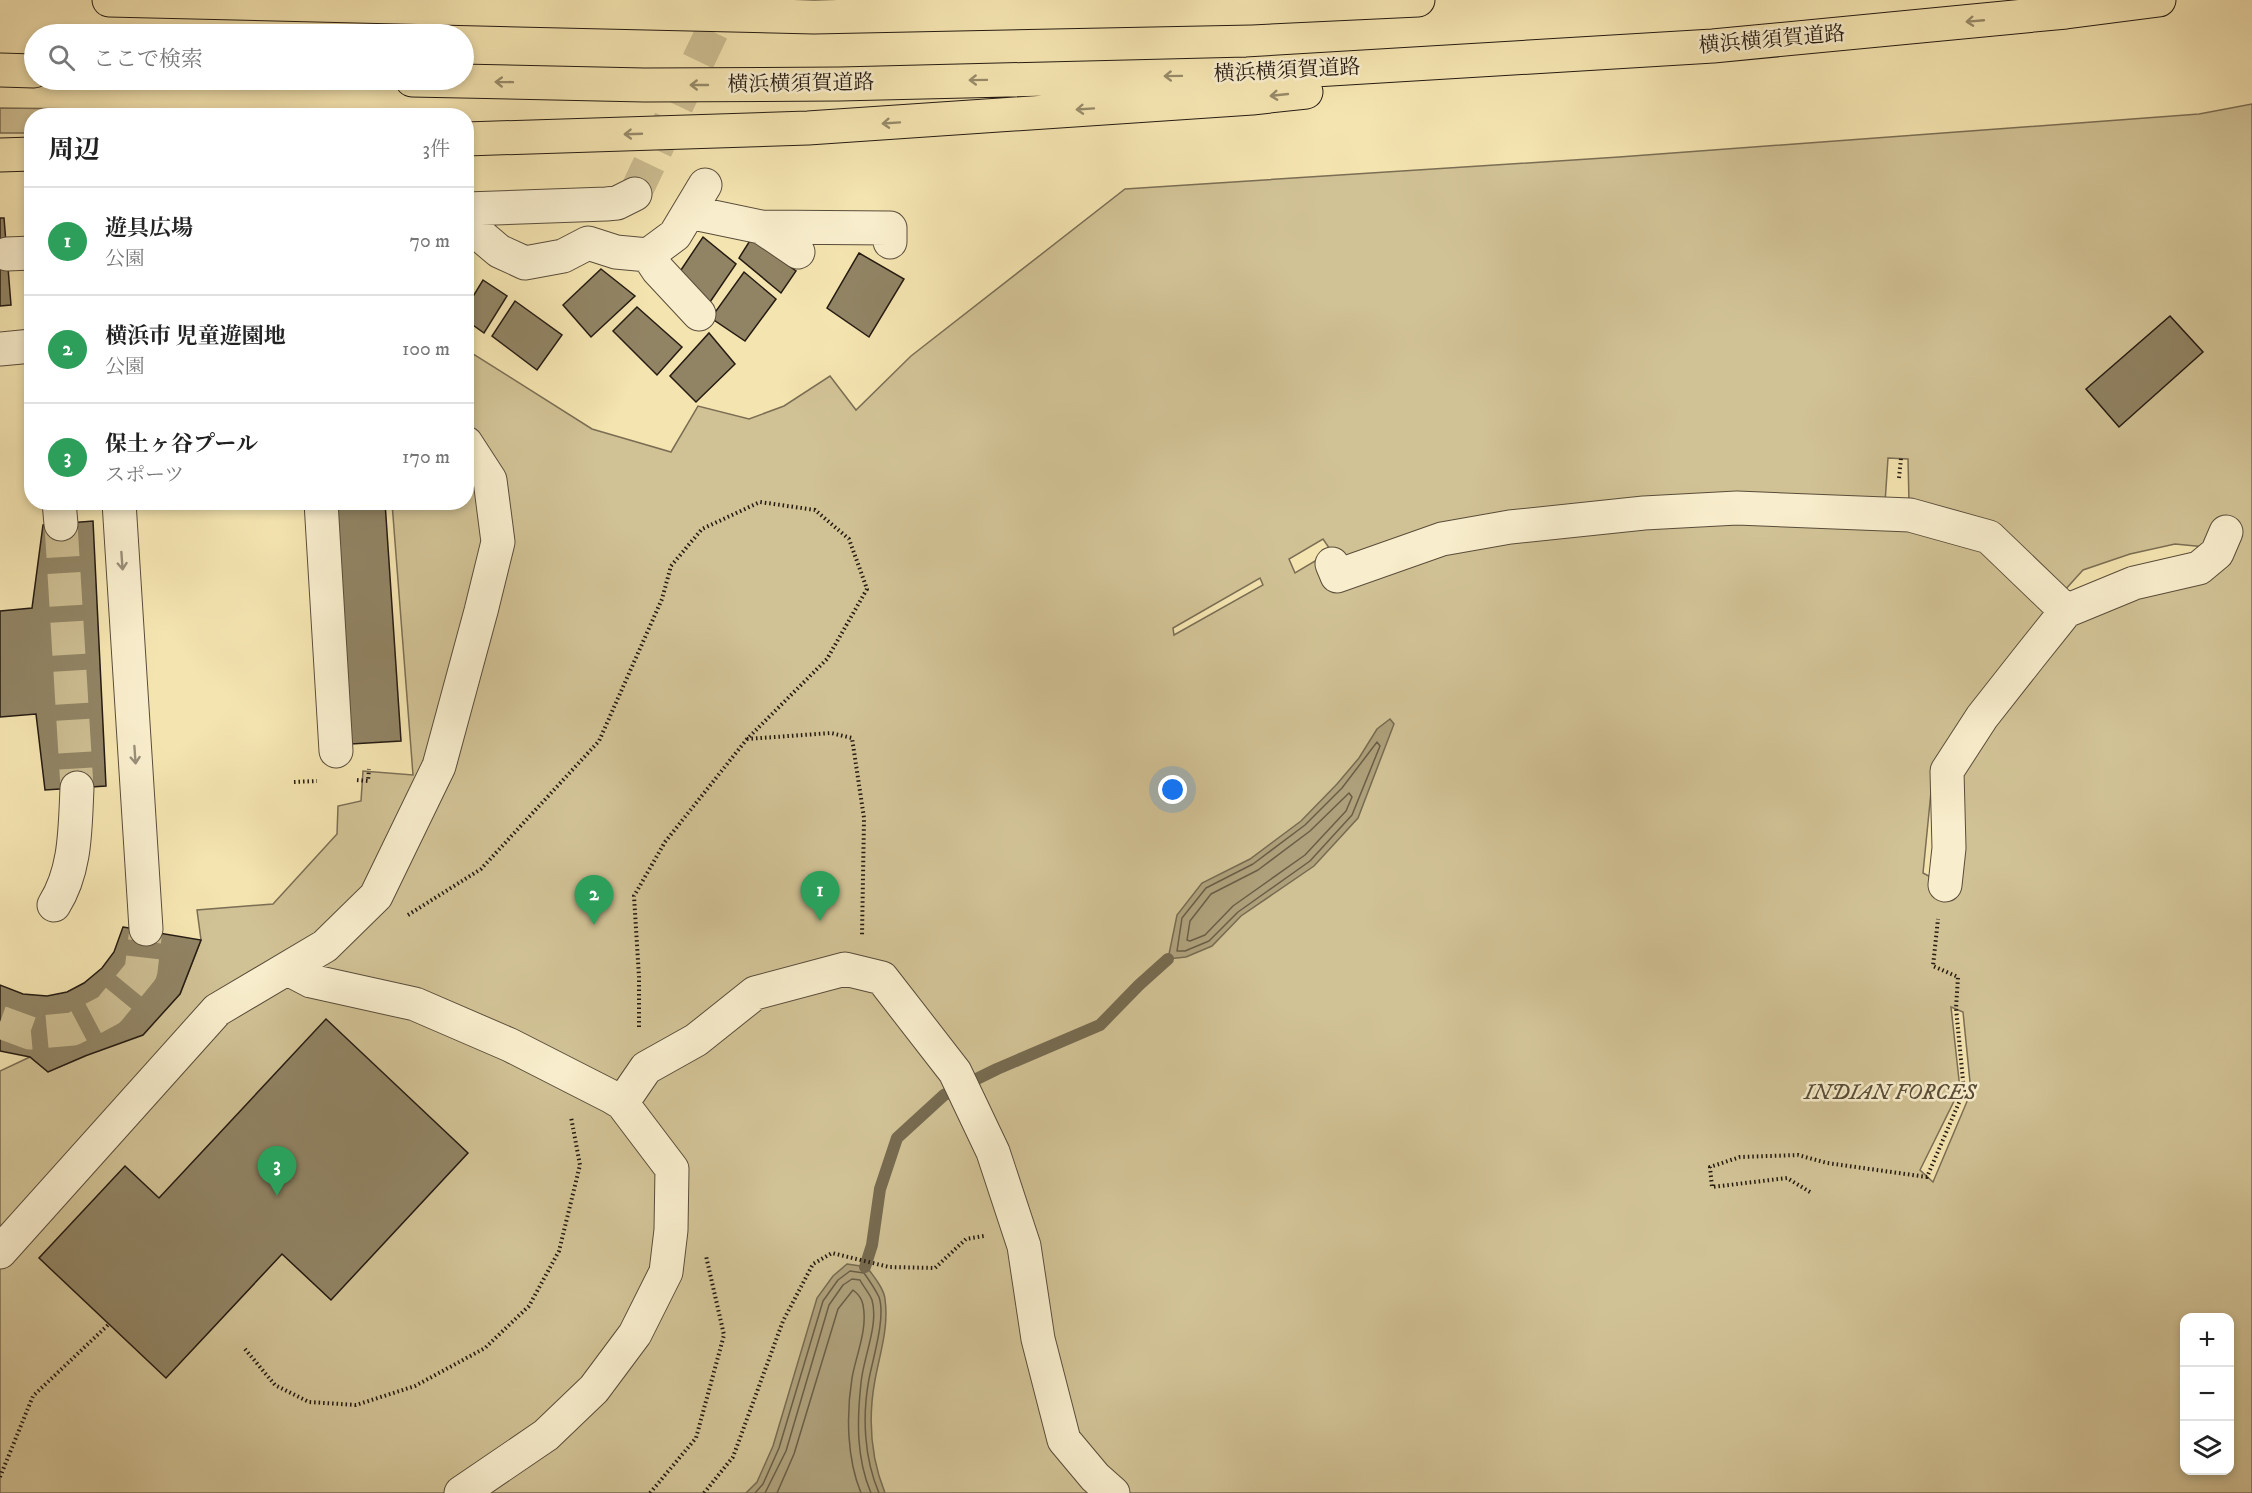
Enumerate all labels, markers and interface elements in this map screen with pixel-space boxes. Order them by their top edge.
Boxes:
one-way arrow [1966,16,1986,27]
street label: 横浜横須賀道路 [1698,21,1846,59]
search box [24,24,474,90]
icon: search [45,41,78,74]
text: ここで検索 [93,46,203,73]
street label: 横浜横須賀道路 [1213,54,1361,88]
street label: 横浜横須賀道路 [727,70,875,98]
one-way arrow [1163,70,1183,82]
one-way arrow [968,75,988,86]
one-way arrow [494,76,514,87]
one-way arrow [689,79,709,90]
one-way arrow [1270,89,1290,100]
one-way arrow [1076,104,1096,115]
one-way arrow [881,117,901,128]
one-way arrow [623,128,643,140]
text: 周辺 [48,134,100,167]
text: 3件 [423,137,450,162]
text: 遊具広場 [105,215,193,242]
text: 1 [64,229,71,254]
text: 70 m [409,229,450,254]
text: 公園 [105,247,145,272]
text: 横浜市 児童遊園地 [105,323,286,350]
text: 2 [63,337,72,362]
text: 100 m [402,337,450,362]
text: 公園 [105,355,145,380]
text: 保土ヶ谷プール [105,431,258,458]
text: 3 [64,445,71,470]
text: 170 m [402,445,450,470]
text: スポーツ [105,463,184,488]
one-way arrow [117,550,128,570]
one-way arrow [130,745,141,765]
your location [1158,775,1187,804]
pin: 1 [800,872,840,921]
pin: 2 [574,876,614,925]
park label: INDIAN FORCES [1802,1080,1977,1106]
pin: 3 [258,1146,296,1196]
map controls [2180,1313,2234,1475]
button: + [2180,1313,2234,1367]
button: − [2180,1367,2234,1421]
button: layers [2180,1421,2234,1475]

